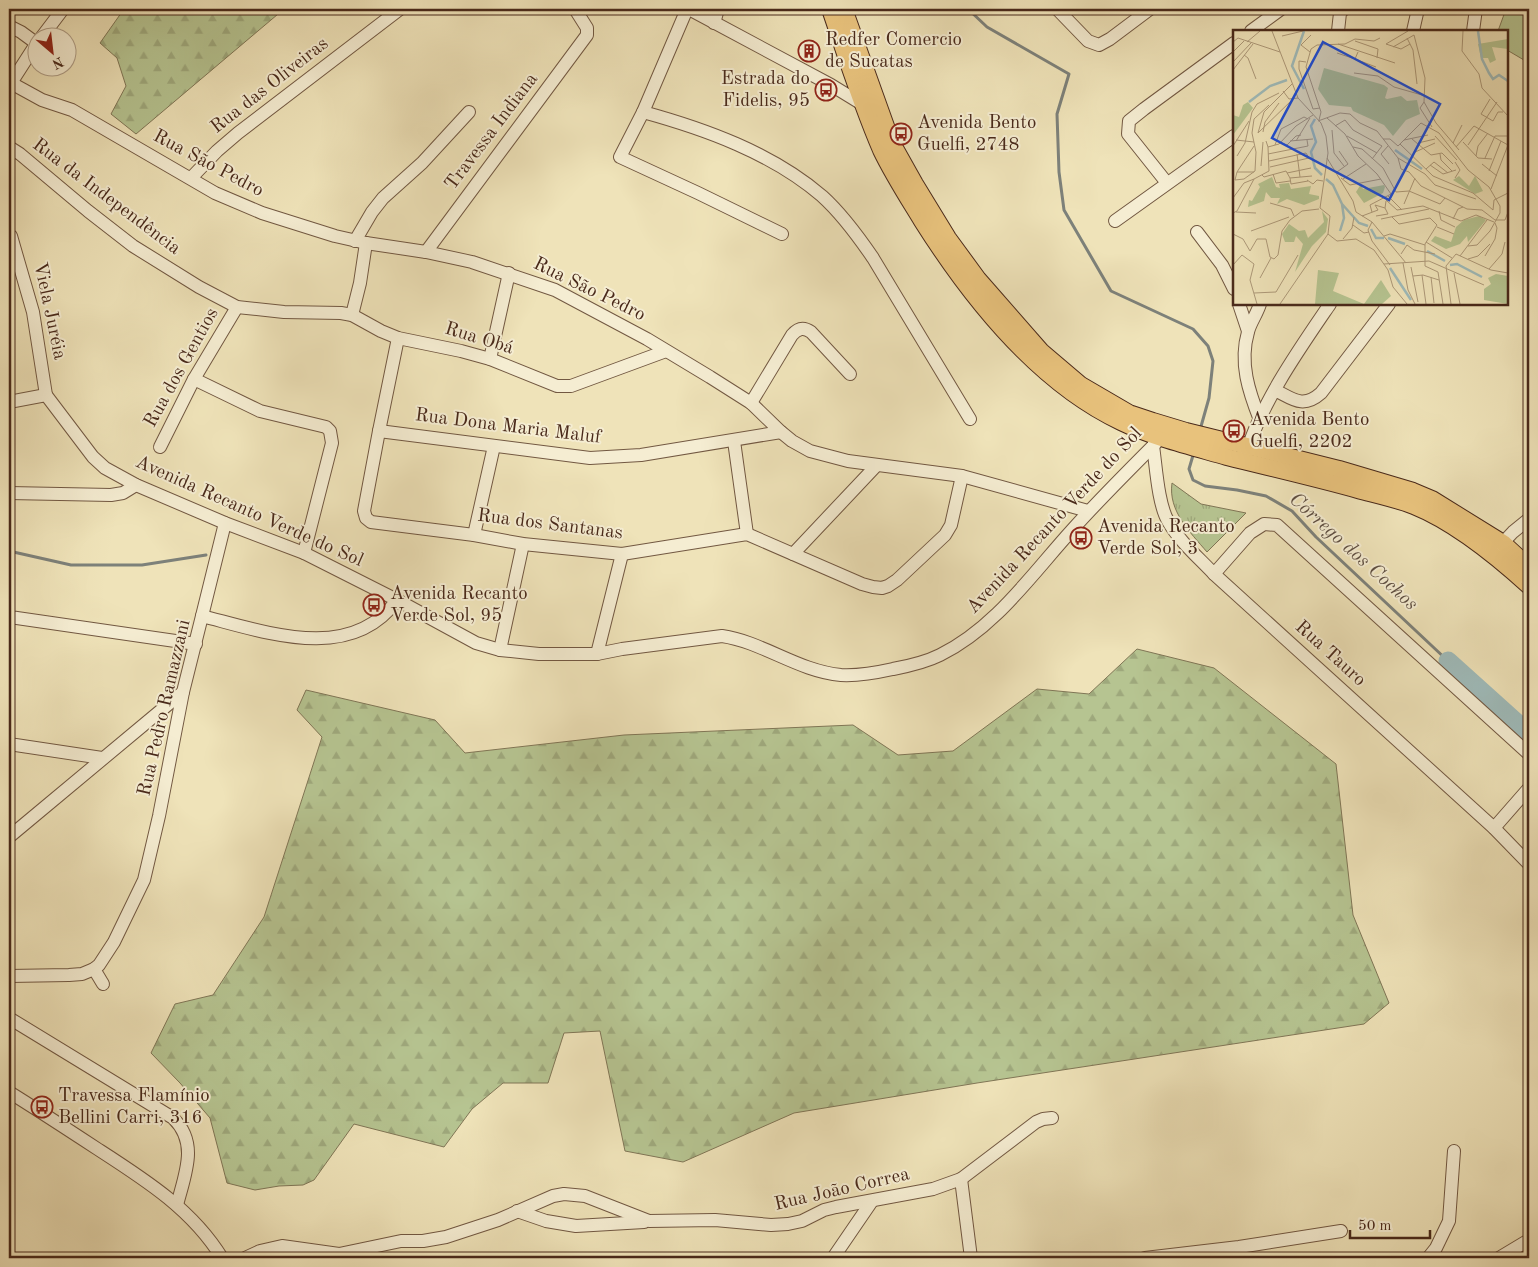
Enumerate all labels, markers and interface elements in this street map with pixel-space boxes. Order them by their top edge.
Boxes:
north arrow [28,28,78,78]
inset map [1233,30,1508,305]
place label: Redfer Comercio de Sucatas [825,31,962,72]
street label: Rua das Oliveiras [208,34,332,138]
building icon: Redfer Comercio de Sucatas [797,39,821,63]
text: N [49,54,66,71]
street label: Travessa Indiana [442,69,542,194]
place label: Estrada do Fidelis, 95 [721,70,810,111]
bus stop icon: Estrada do Fidelis, 95 [814,78,838,102]
place label: Avenida Bento Guelfi, 2748 [917,114,1036,155]
bus stop icon: Avenida Bento Guelfi, 2748 [889,122,913,146]
street label: Rua São Pedro [150,127,266,201]
street label: Rua da Independência [28,135,184,259]
street label: Rua São Pedro [530,255,648,325]
street label: Viela Juréia [29,261,69,362]
street label: Rua dos Gentios [141,305,223,431]
street label: Rua Obá [442,320,516,359]
street label: Rua Dona Maria Maluf [414,406,603,448]
place label: Avenida Bento Guelfi, 2202 [1250,411,1369,452]
bus stop icon: Avenida Bento Guelfi, 2202 [1222,419,1246,443]
street label: Avenida Recanto Verde do Sol [964,424,1146,618]
street label: Avenida Recanto Verde do Sol [132,453,366,571]
water label: Córrego dos Cochos [1285,489,1421,615]
street label: Rua dos Santanas [476,507,624,543]
place label: Avenida Recanto Verde Sol, 3 [1097,518,1235,559]
bus stop icon: Avenida Recanto Verde Sol, 3 [1069,526,1093,550]
place label: Avenida Recanto Verde Sol, 95 [390,585,528,626]
bus stop icon: Avenida Recanto Verde Sol, 95 [362,593,386,617]
street label: Rua Pedro Ramazzani [135,618,195,798]
street label: Rua Tauro [1291,618,1369,690]
place label: Travessa Flamínio Bellini Carri, 316 [58,1087,210,1128]
bus stop icon: Travessa Flamínio Bellini Carri, 316 [30,1095,54,1119]
street label: Rua João Correa [773,1165,912,1215]
scale bar [1350,1207,1430,1239]
text: 50 m [1358,1219,1392,1234]

